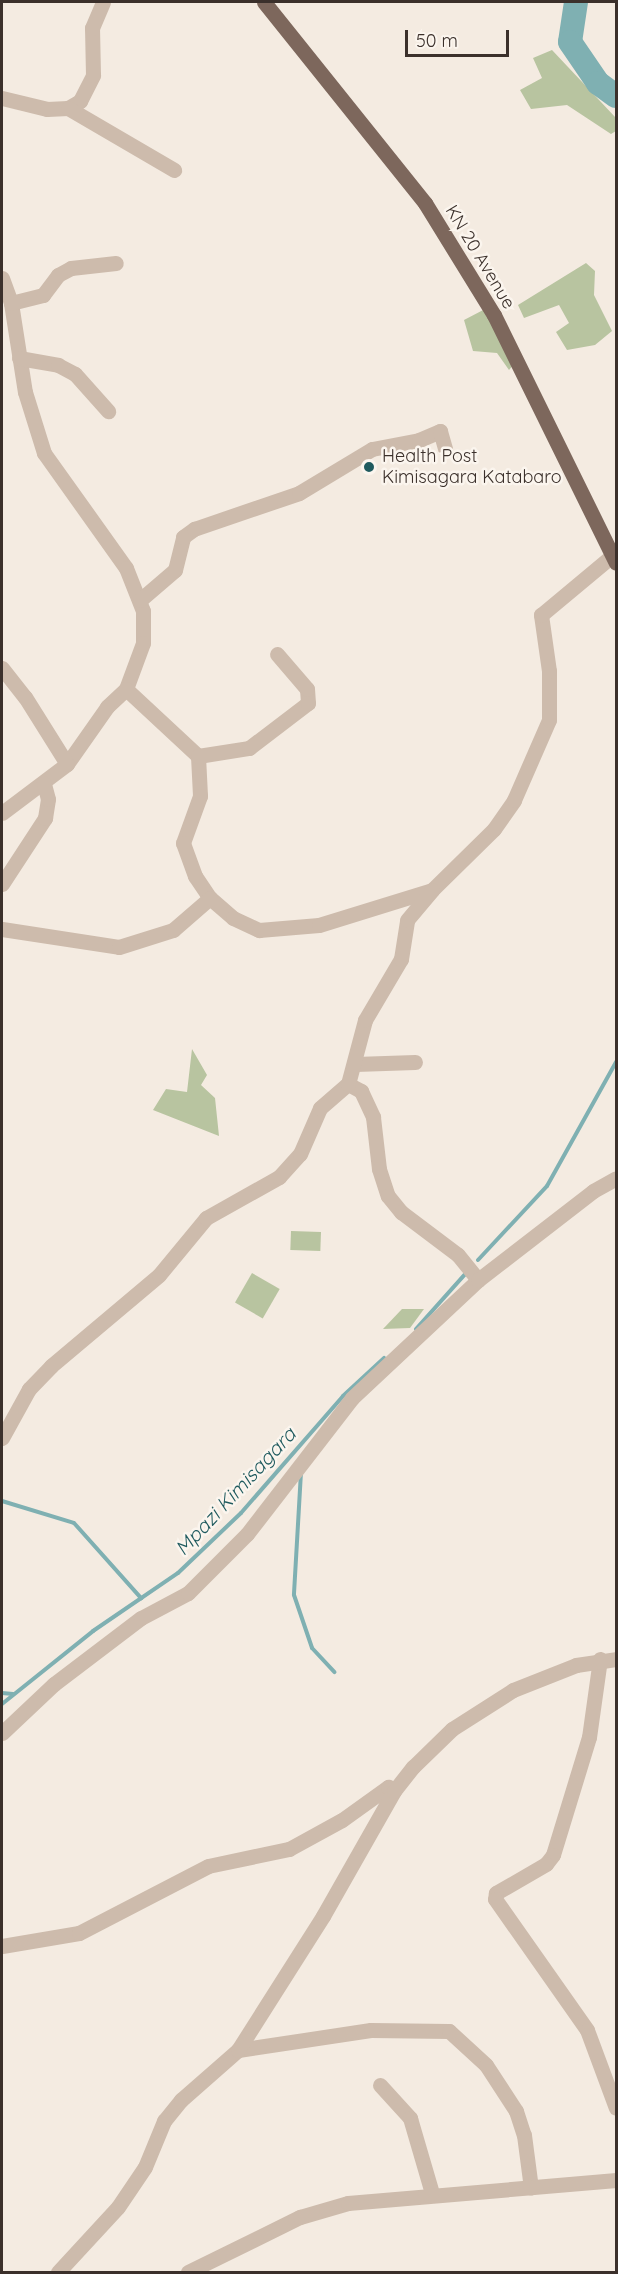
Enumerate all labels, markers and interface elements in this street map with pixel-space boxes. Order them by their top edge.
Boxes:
scale bar [408,18,512,56]
text: 50 m [416,29,458,52]
street label: KN 20 Avenue [441,201,519,313]
place label: Health Post Kimisagara Katabaro [382,446,562,488]
marker: Health Post Kimisagara Katabaro [360,458,378,476]
water label: Mpazi Kimisagara [170,1422,300,1560]

